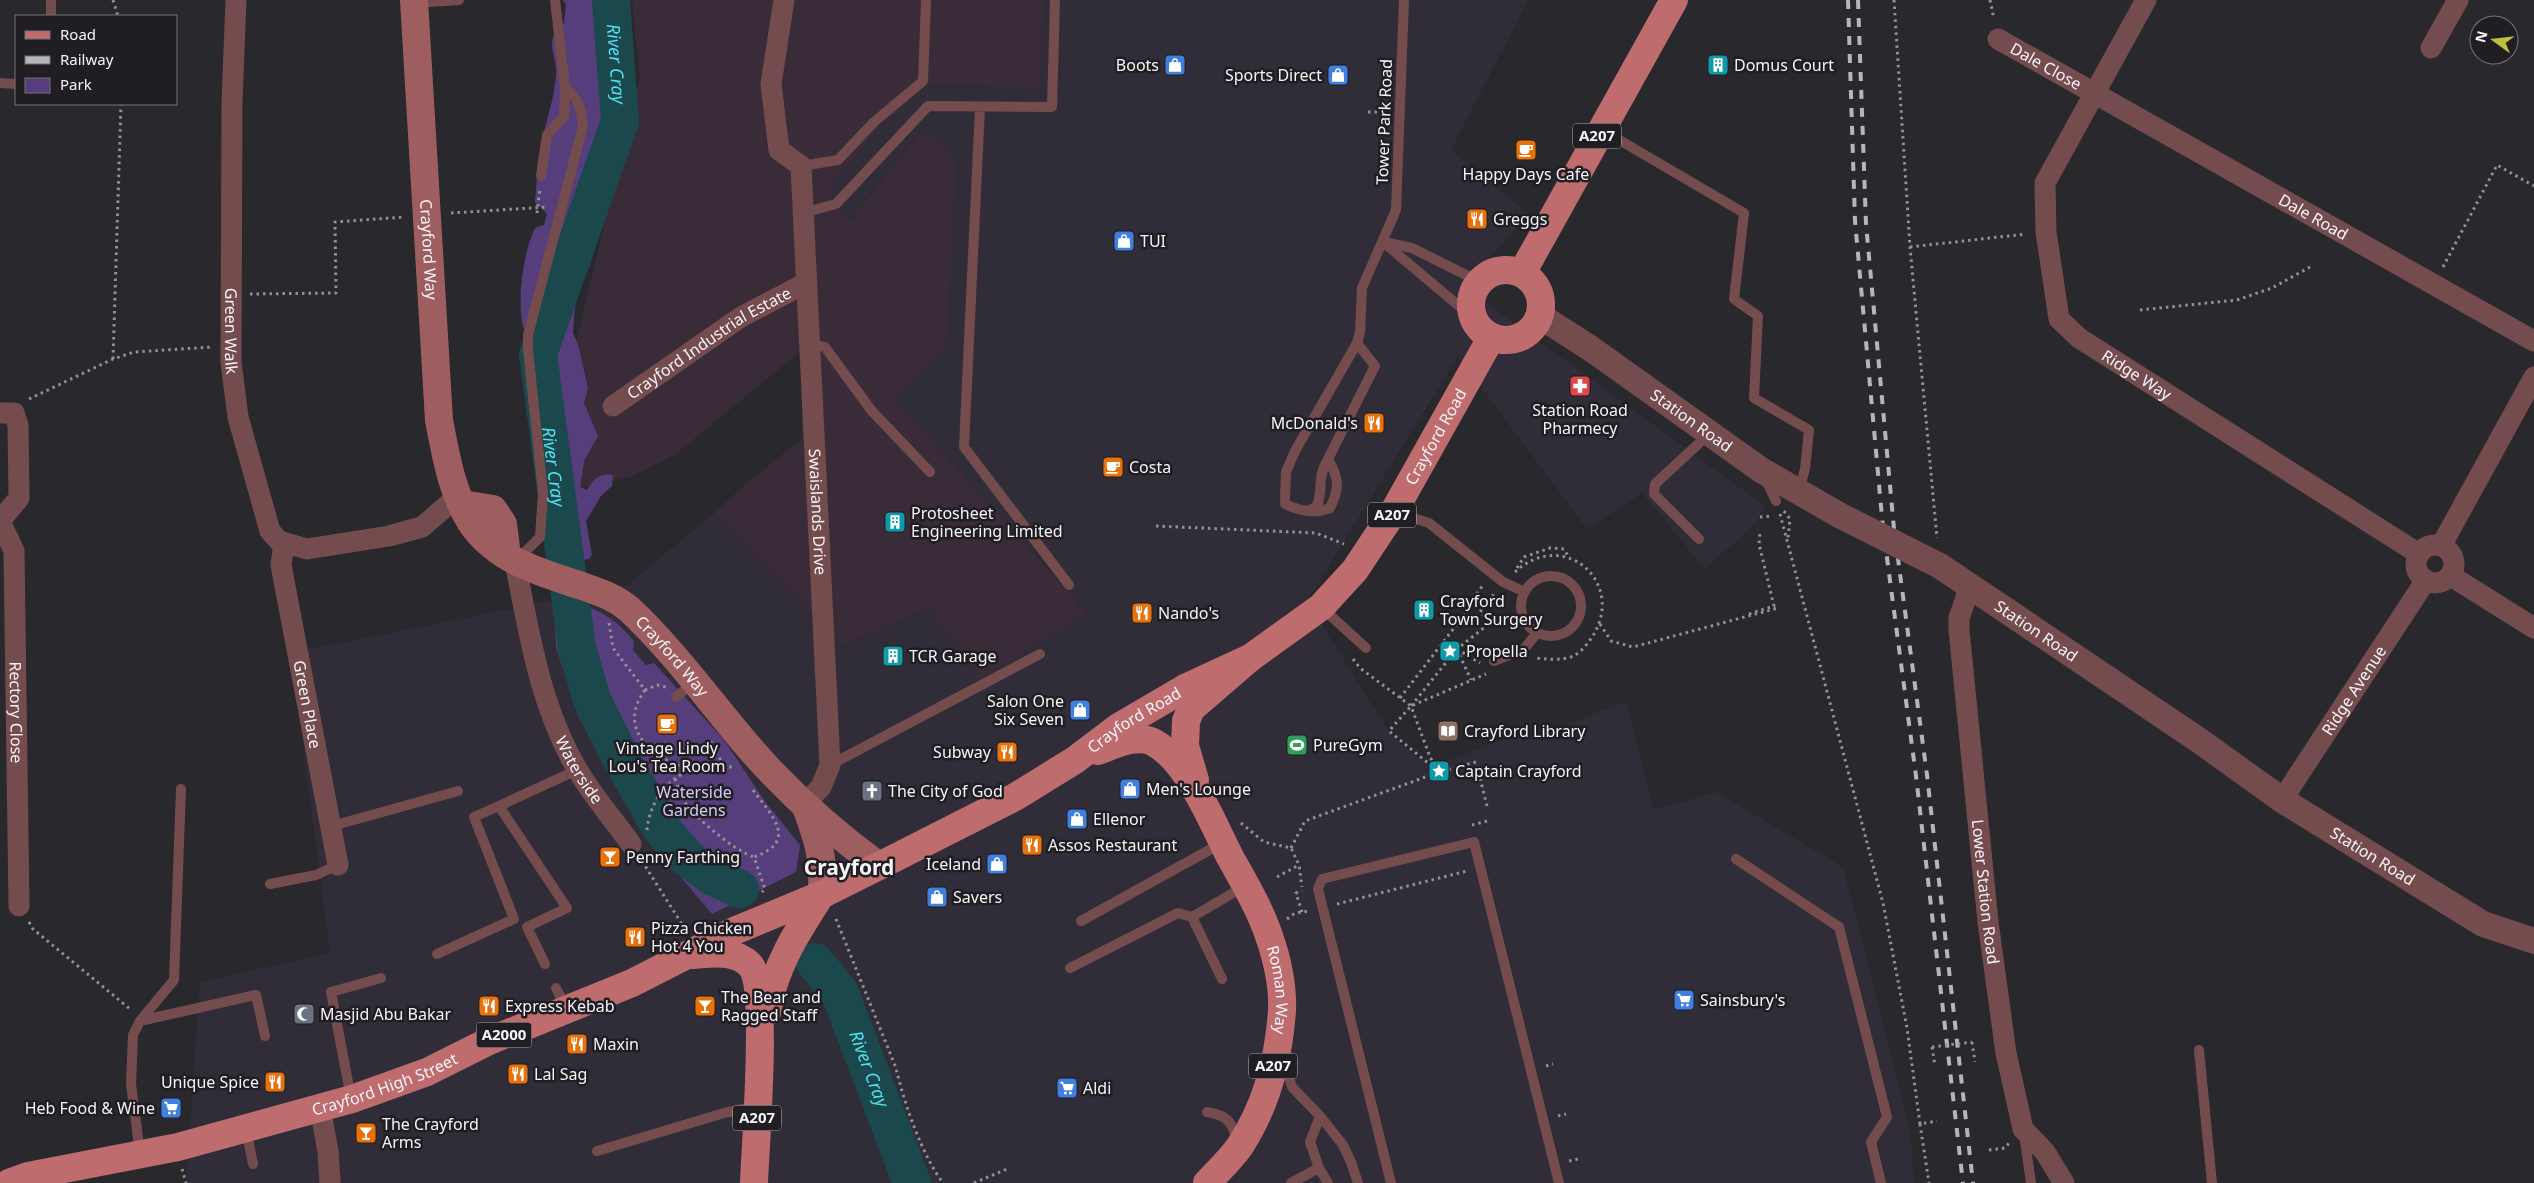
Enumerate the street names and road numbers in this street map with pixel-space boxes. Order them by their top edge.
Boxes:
street label: Dale Close [2006,37,2086,95]
street label: Tower Park Road [1371,59,1397,185]
road number: A207 [1573,124,1621,148]
street label: Dale Road [2275,188,2352,245]
street label: Crayford Way [415,199,443,301]
street label: Crayford Industrial Estate [622,282,795,404]
street label: Green Walk [220,288,243,376]
street label: Ridge Way [2098,344,2177,406]
street label: Crayford Road [1400,384,1472,489]
street label: Station Road [1646,384,1737,457]
street label: Swaislands Drive [804,448,832,576]
road number: A207 [1368,502,1416,528]
street label: Station Road [1990,595,2082,667]
street label: Crayford Way [631,611,714,702]
street label: Ridge Avenue [2316,641,2391,740]
street label: Green Place [288,658,327,750]
street label: Rectory Close [5,661,28,763]
street label: Crayford Road [1083,682,1185,758]
street label: Waterside [551,732,608,808]
street label: Lower Station Road [1967,818,2005,966]
street label: Station Road [2326,821,2419,890]
street label: Roman Way [1262,943,1293,1036]
road number: A2000 [476,1022,532,1048]
street label: Crayford High Street [309,1047,461,1121]
road number: A207 [1249,1054,1297,1078]
road number: A207 [733,1106,781,1130]

